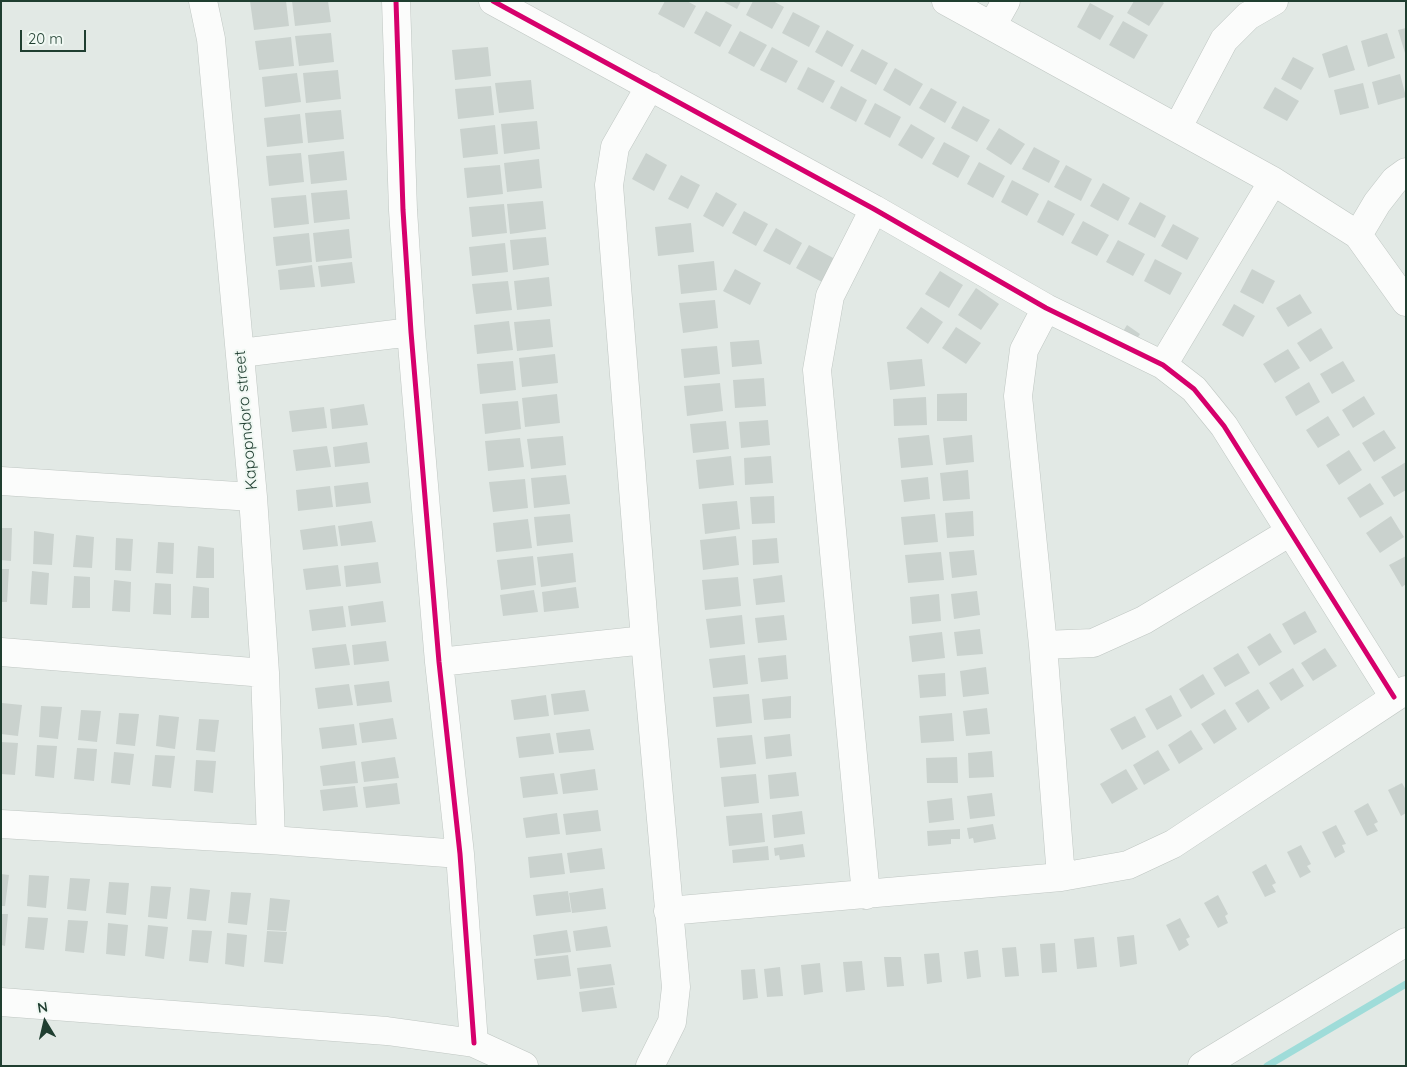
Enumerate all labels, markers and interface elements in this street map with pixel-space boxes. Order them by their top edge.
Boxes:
scale bar [22,20,89,52]
text: 20 m [28,29,63,48]
street label: Kapopndoro street [230,349,262,491]
north arrow [20,997,70,1047]
text: N [36,997,49,1017]

